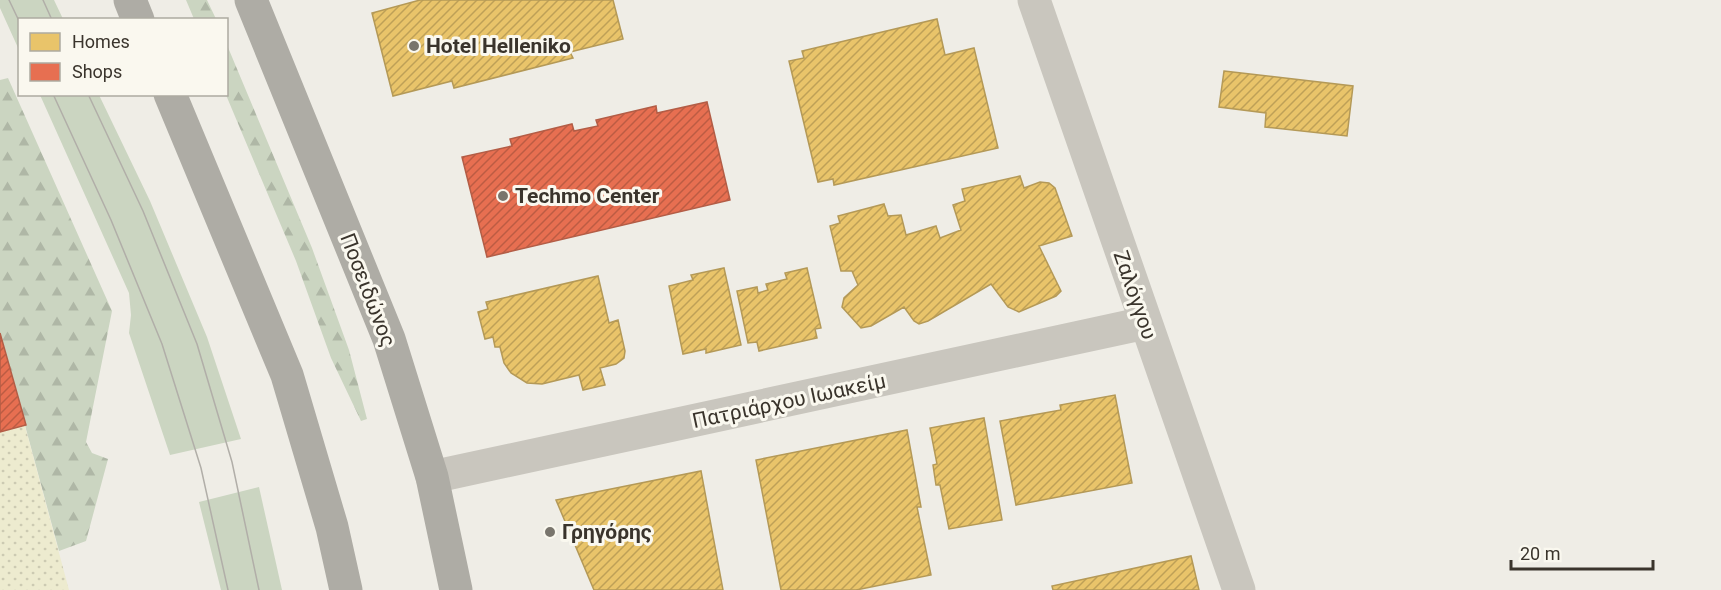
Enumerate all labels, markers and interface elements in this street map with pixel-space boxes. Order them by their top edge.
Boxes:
legend [18,18,228,96]
text: Homes [72,31,130,52]
place label: Hotel Helleniko [426,34,571,58]
marker: Hotel Helleniko [407,39,421,53]
text: Shops [72,61,122,82]
place label: Techmo Center [515,184,660,208]
marker: Techmo Center [496,189,510,203]
street label: Ποσειδώνος [335,230,401,350]
street label: Ζαλόγγου [1109,248,1161,342]
street label: Πατριάρχου Ιωακείμ [690,369,888,433]
place label: Γρηγόρης [562,520,652,544]
marker: Γρηγόρης [543,525,557,539]
scale bar [1511,533,1654,571]
text: 20 m [1520,543,1560,564]

